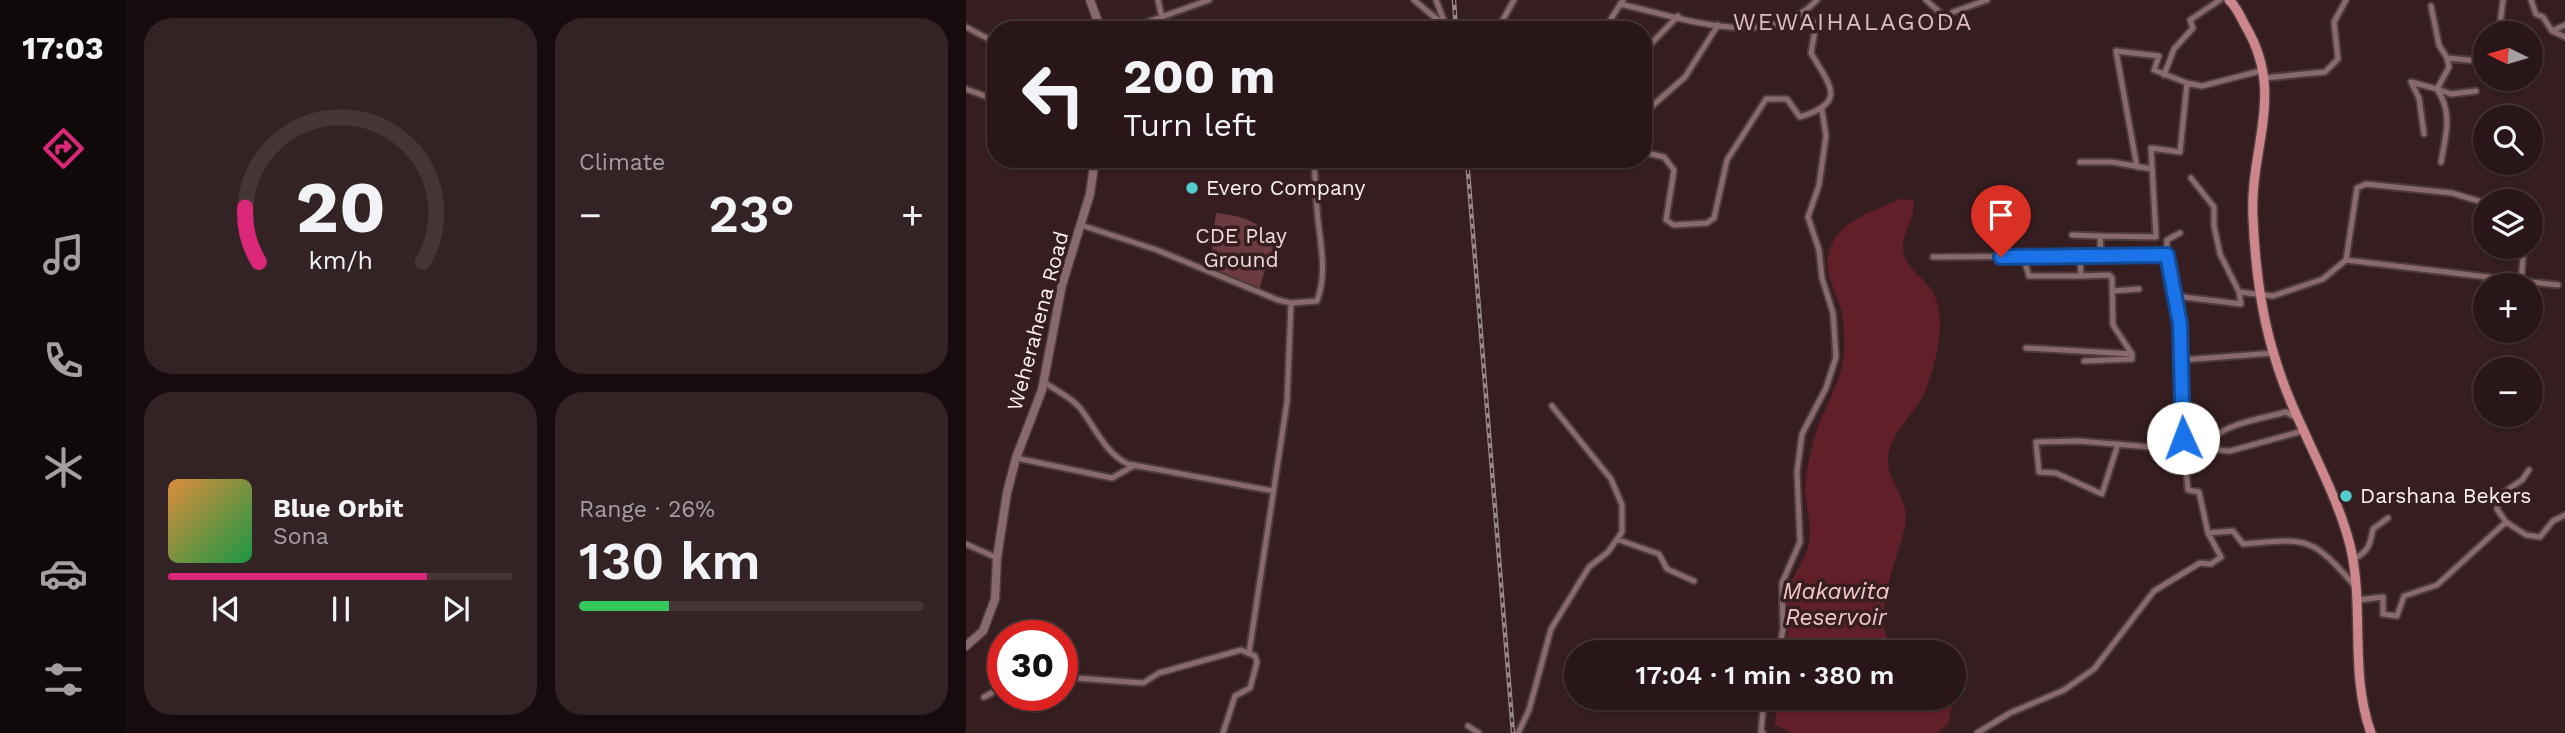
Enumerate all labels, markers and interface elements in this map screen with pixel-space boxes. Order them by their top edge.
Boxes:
district label: WEWAIHALAGODA [1733,8,1973,36]
north arrow [2473,21,2543,91]
map controls [2473,21,2543,427]
text: 17:03 [22,29,104,67]
text: 200 m [1123,47,1275,105]
icon: left [1008,49,1099,140]
button: search [2473,105,2543,175]
text: Turn left [1123,106,1256,144]
icon: directions [39,124,88,173]
text: Climate [579,149,665,176]
text: 20 [295,164,386,250]
place label: Evero Company [1206,175,1366,200]
marker: Evero Company [1184,180,1200,196]
text: 23° [708,184,795,245]
pin [1971,185,2031,257]
button: layers [2473,189,2543,259]
text: − [579,193,602,237]
text: + [901,193,924,237]
icon: arrive [1982,196,2020,234]
park label: CDE Play Ground [1195,223,1287,272]
street label: Weherahena Road [1002,228,1074,413]
icon: music [39,230,88,279]
text: km/h [308,246,373,275]
button: + [2473,273,2543,343]
icon: phone [39,336,88,385]
button: − [2473,357,2543,427]
position arrow [2146,401,2220,475]
icon: climate [39,443,88,492]
place label: Darshana Bekers [2360,483,2531,508]
marker: Darshana Bekers [2338,488,2354,504]
text: Blue Orbit [273,493,403,523]
text: Range · 26% [579,496,715,523]
text: Sona [273,523,329,550]
text: 130 km [579,531,761,592]
icon: car [39,549,88,598]
water label: Makawita Reservoir [1782,578,1890,631]
icon: previous [207,590,245,628]
icon: pause [322,590,360,628]
icon: next [437,590,475,628]
speed limit sign: 30 [987,620,1078,711]
icon: filters [39,655,88,704]
text: 17:04 · 1 min · 380 m [1636,660,1894,690]

